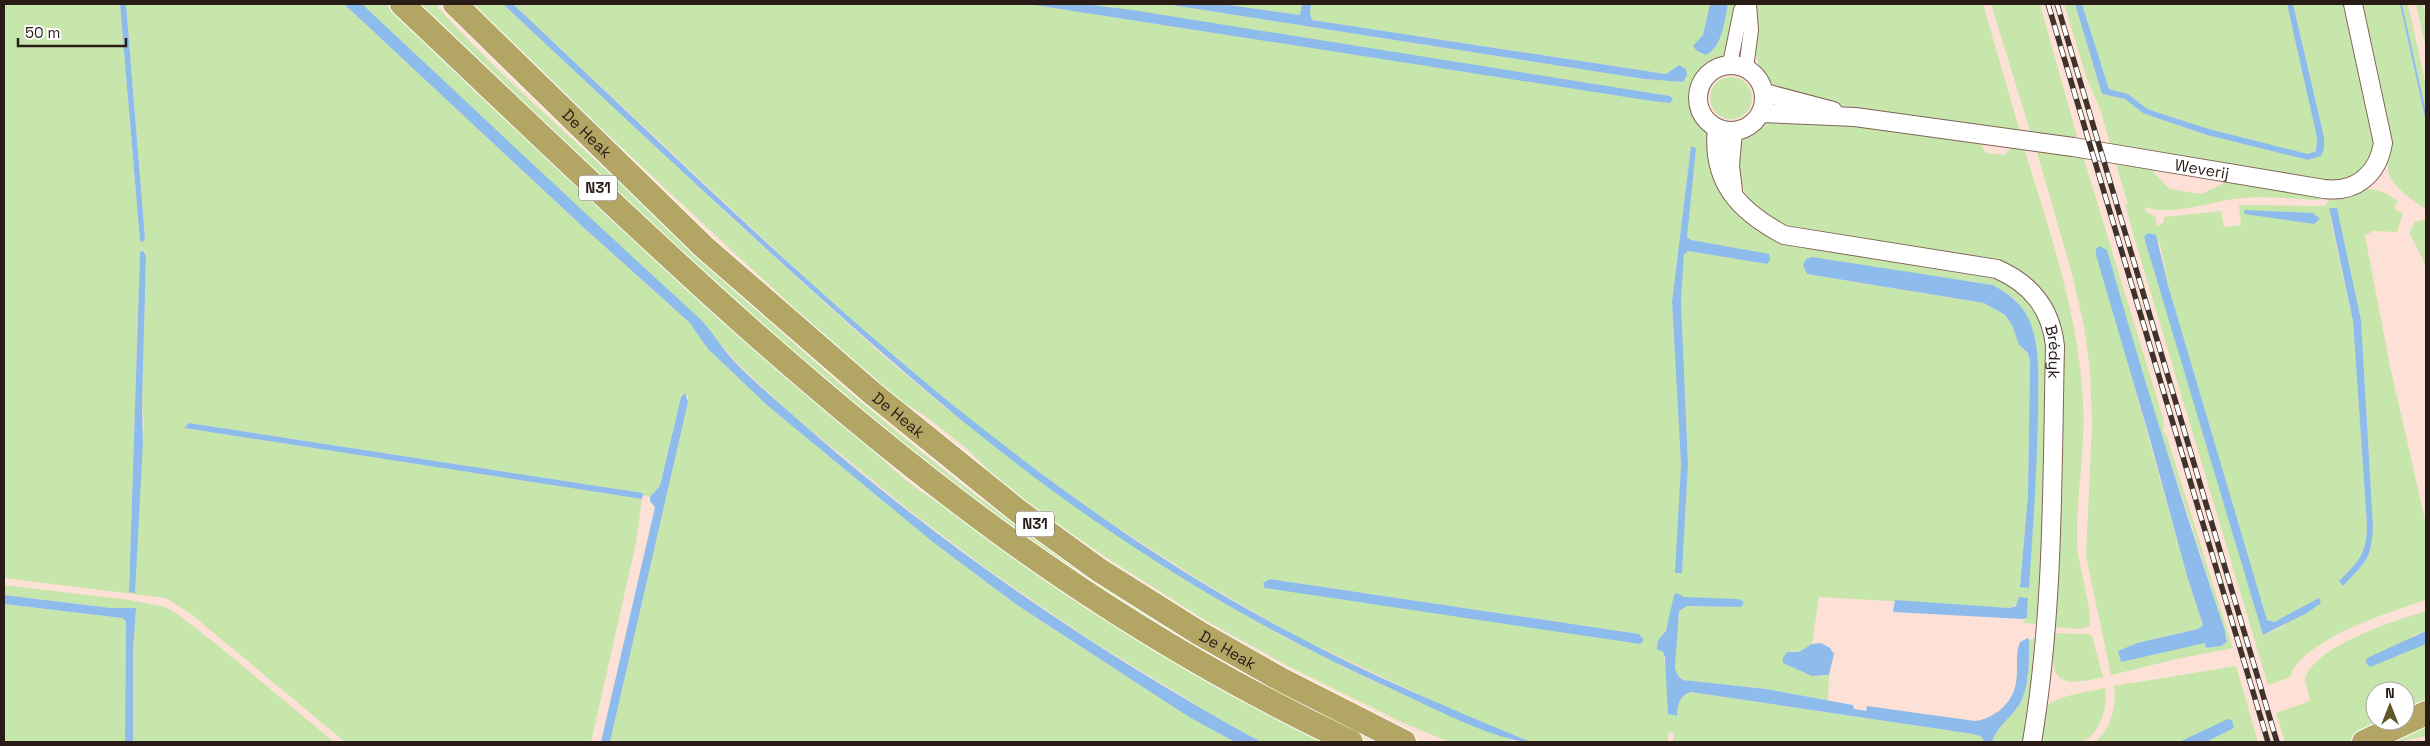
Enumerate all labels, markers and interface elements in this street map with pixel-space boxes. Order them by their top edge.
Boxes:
scale bar [18,15,125,47]
text: 50 m [25,23,60,42]
street label: De Heak [558,104,617,163]
street label: Weverij [2173,154,2231,184]
road number: N31 [579,176,617,200]
street label: Brédyk [2040,322,2065,380]
street label: De Heak [868,387,930,443]
road number: N31 [1016,512,1054,536]
street label: De Heak [1196,625,1260,674]
north arrow [2365,681,2415,731]
text: N [2385,684,2395,702]

